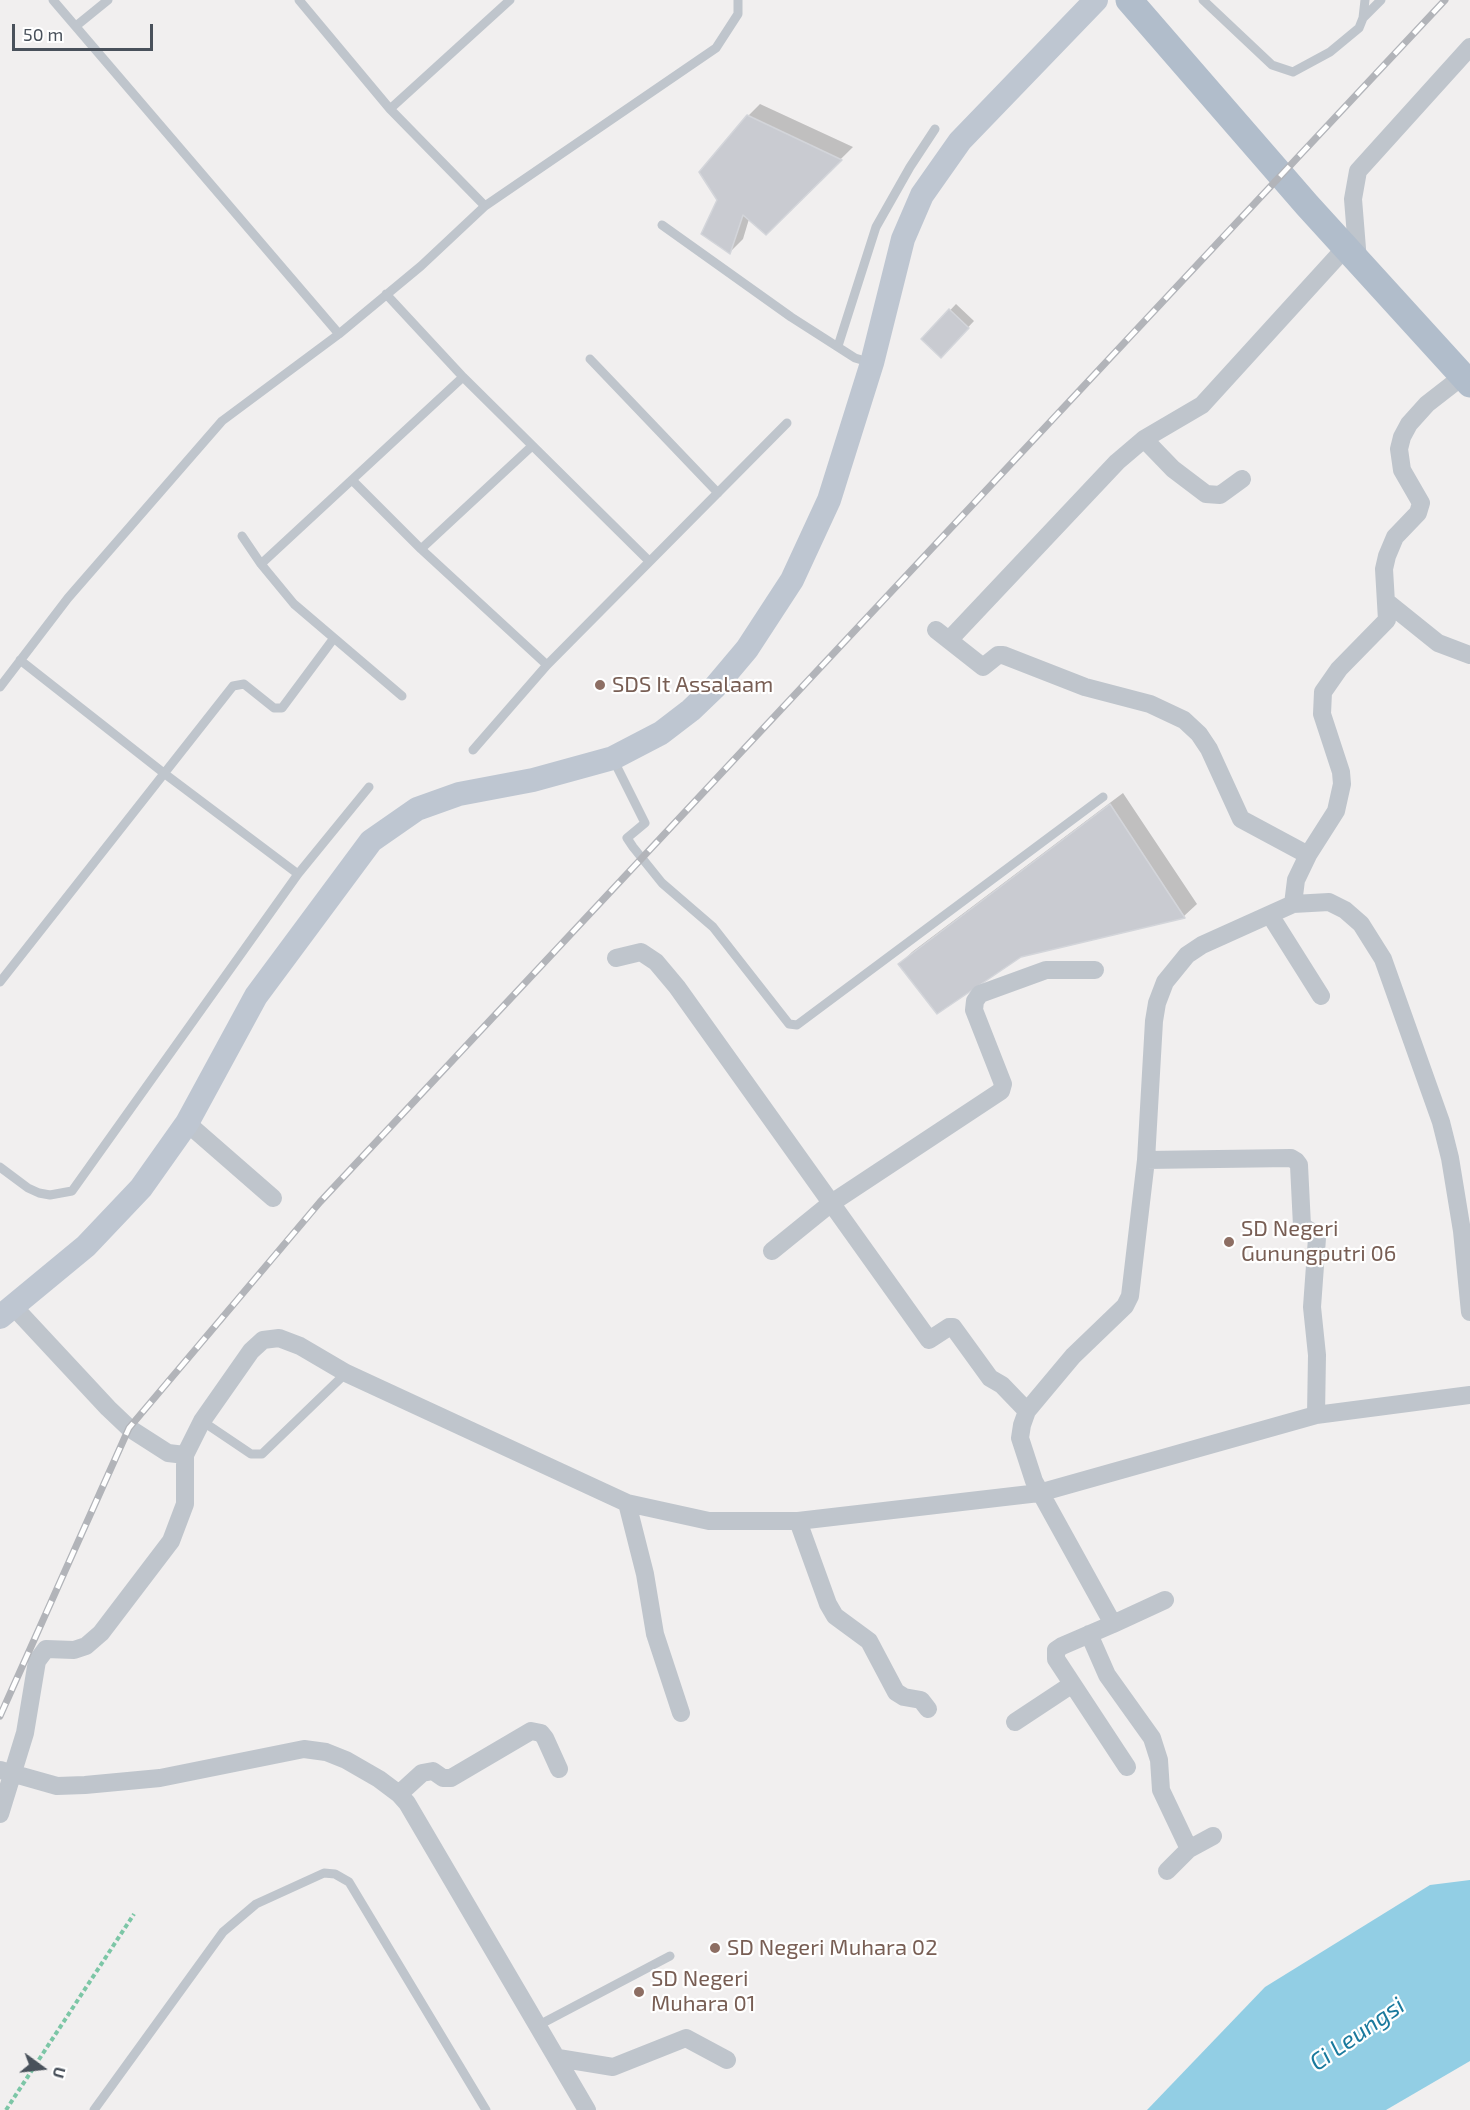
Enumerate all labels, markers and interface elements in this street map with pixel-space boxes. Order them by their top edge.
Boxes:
scale bar [15,12,156,50]
text: 50 m [23,23,63,45]
place label: SDS It Assalaam [612,672,773,698]
marker: SDS It Assalaam [593,678,607,692]
place label: SD Negeri Gunungputri 06 [1241,1216,1396,1268]
marker: SD Negeri Gunungputri 06 [1222,1235,1236,1249]
place label: SD Negeri Muhara 02 [727,1935,937,1961]
marker: SD Negeri Muhara 02 [708,1941,722,1955]
place label: SD Negeri Muhara 01 [651,1966,756,2018]
marker: SD Negeri Muhara 01 [632,1985,646,1999]
water label: Ci Leungsi [1304,1991,1410,2077]
north arrow [12,2038,72,2098]
text: U [49,2065,70,2081]

